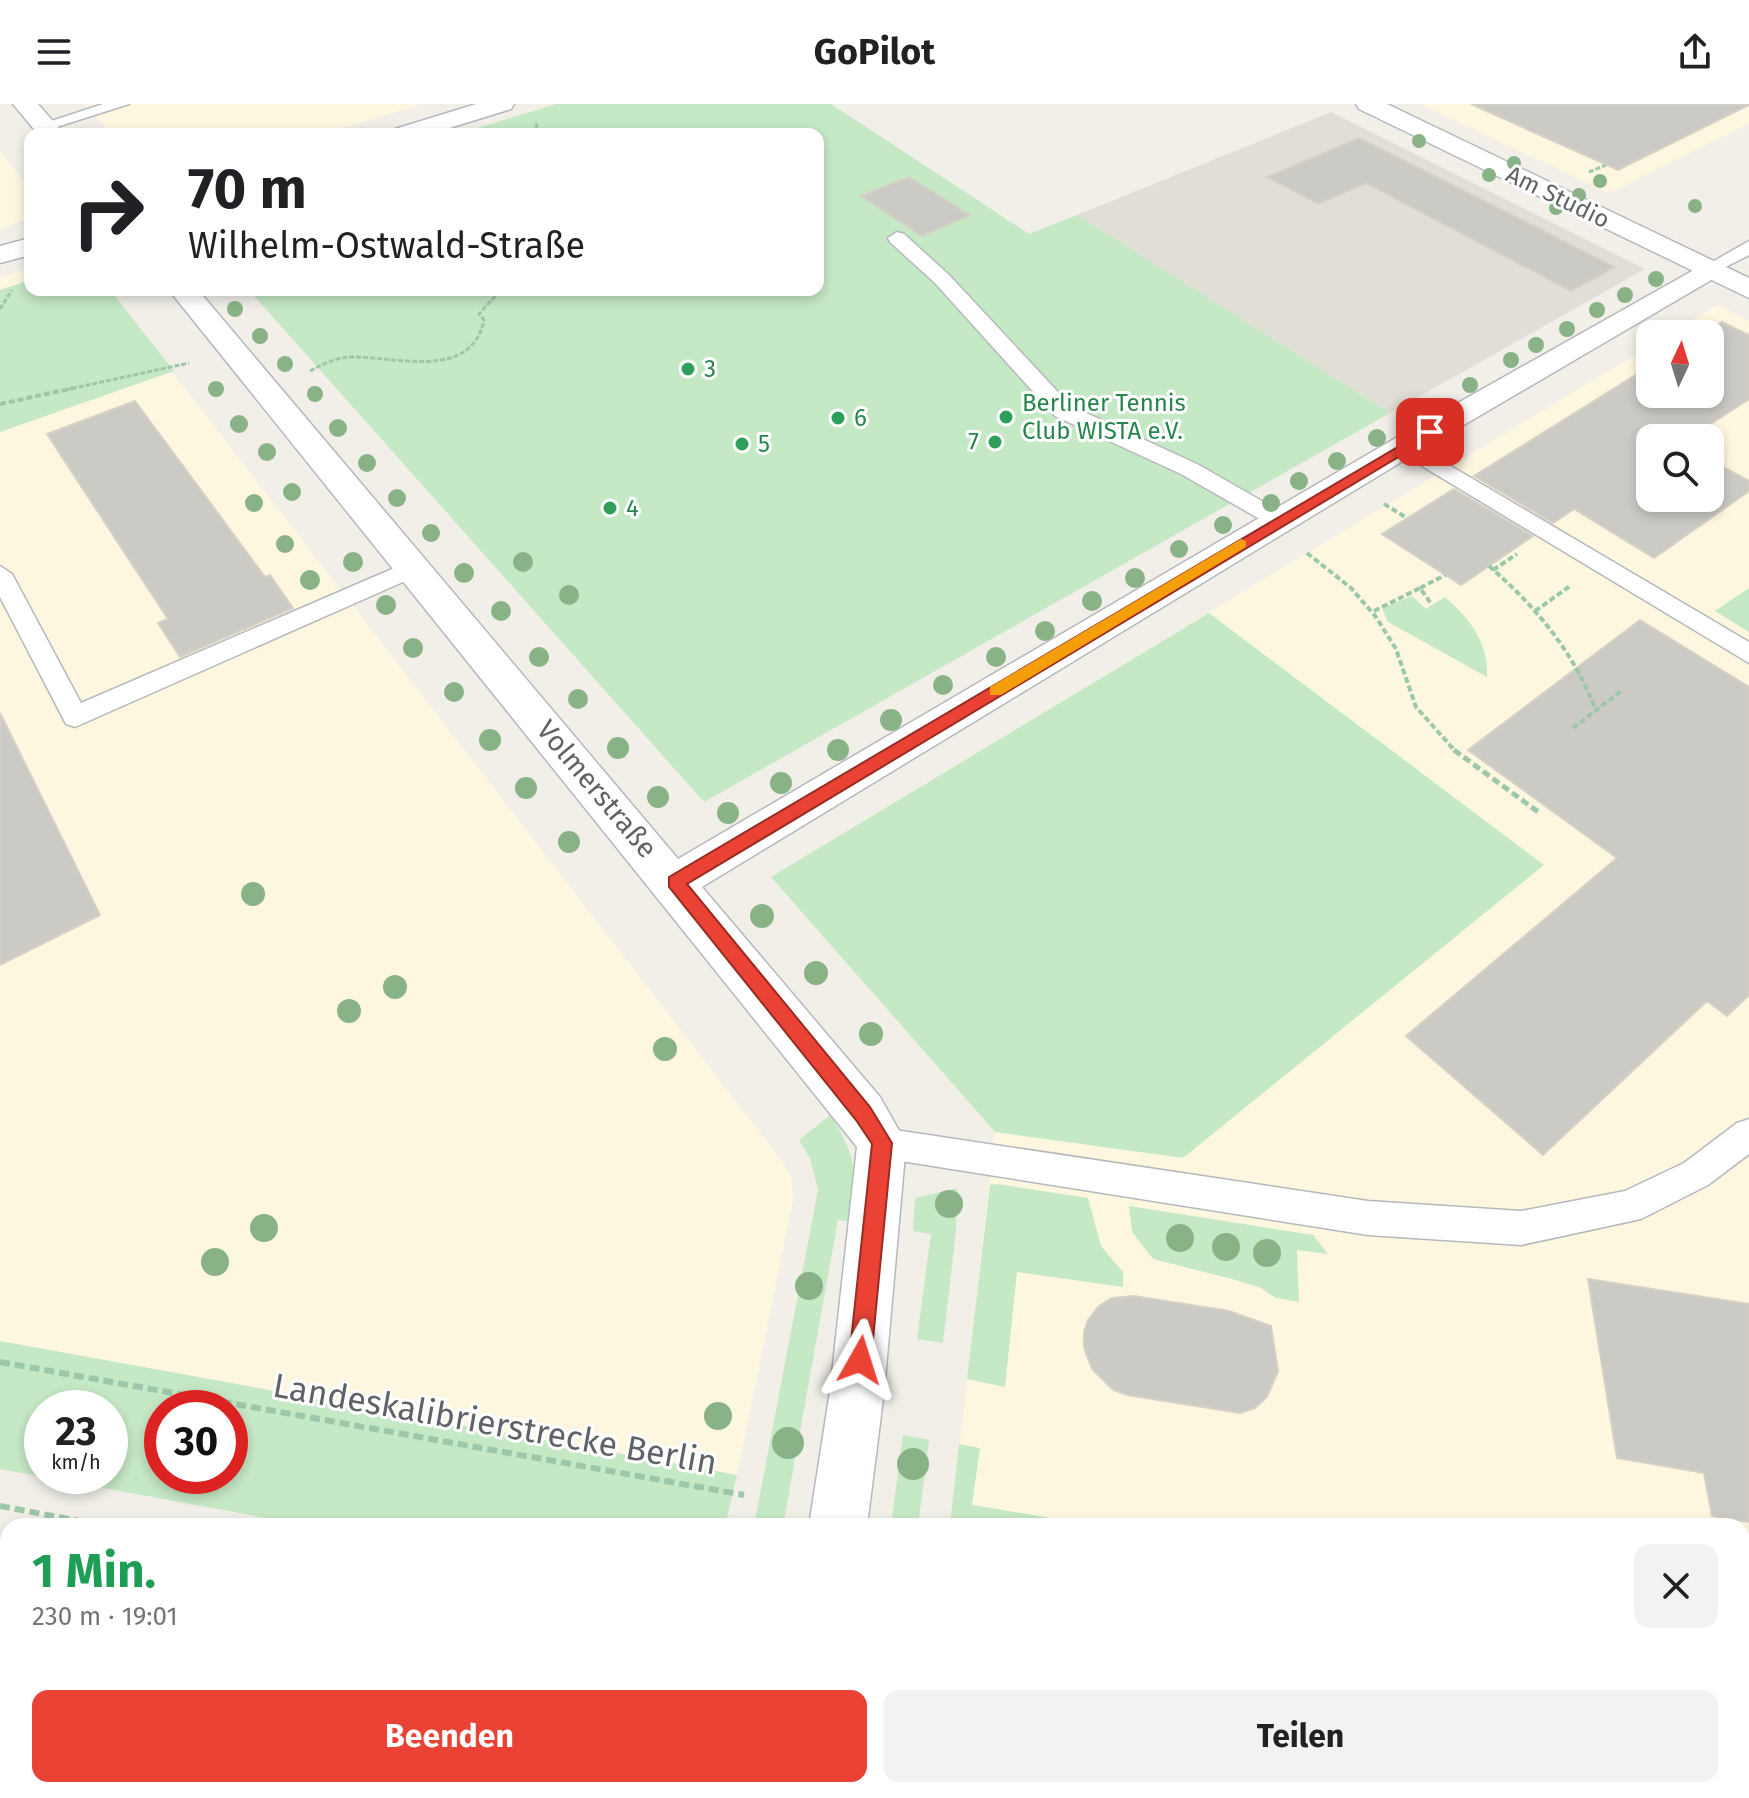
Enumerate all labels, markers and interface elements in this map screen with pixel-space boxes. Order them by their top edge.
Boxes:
icon: menu [32,30,76,74]
text: GoPilot [814,30,935,74]
icon: share [1673,30,1717,74]
text: 70 m [188,156,307,223]
icon: right [56,160,160,264]
street label: Am Studio [1502,160,1614,234]
text: Wilhelm-Ostwald-Straße [188,224,585,268]
north arrow [1636,320,1724,408]
map controls [1636,320,1724,512]
place label: 3 [704,355,716,383]
marker: 3 [679,360,697,378]
place label: Berliner Tennis Club WISTA e.V. [1022,389,1186,445]
pin [1396,398,1464,466]
place label: 6 [854,404,867,432]
marker: Berliner Tennis Club WISTA e.V. [997,408,1015,426]
marker: 6 [829,409,847,427]
icon: arrive [1408,410,1452,454]
button: search [1636,424,1724,512]
place label: 7 [968,428,979,456]
place label: 5 [758,430,770,458]
marker: 7 [986,433,1004,451]
marker: 5 [733,435,751,453]
place label: 4 [626,494,639,522]
marker: 4 [601,499,619,517]
street label: Volmerstraße [530,714,664,864]
position arrow [818,1318,902,1402]
street label: Landeskalibrierstrecke Berlin [270,1365,720,1483]
speed limit sign: 30 [144,1390,248,1494]
text: 23 [55,1408,97,1456]
text: km/h [51,1450,101,1474]
text: 1 Min. [32,1542,156,1600]
button: close [1634,1544,1718,1628]
text: 230 m · 19:01 [32,1601,178,1632]
button: Beenden [32,1690,867,1782]
button: Teilen [883,1690,1718,1782]

